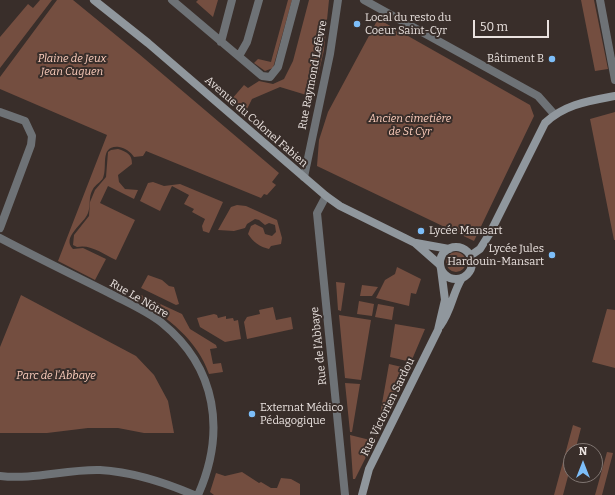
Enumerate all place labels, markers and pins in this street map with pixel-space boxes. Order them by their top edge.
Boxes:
place label: Local du resto du Coeur Saint-Cyr [365,11,451,37]
marker: Local du resto du Coeur Saint-Cyr [352,19,362,29]
place label: Bâtiment B [487,52,544,66]
marker: Bâtiment B [547,54,557,64]
place label: Lycée Mansart [429,224,503,238]
marker: Lycée Mansart [416,226,426,236]
place label: Lycée Jules Hardouin-Mansart [447,242,544,268]
marker: Lycée Jules Hardouin-Mansart [547,250,557,260]
place label: Externat Médico Pédagogique [260,401,343,427]
marker: Externat Médico Pédagogique [247,409,257,419]

